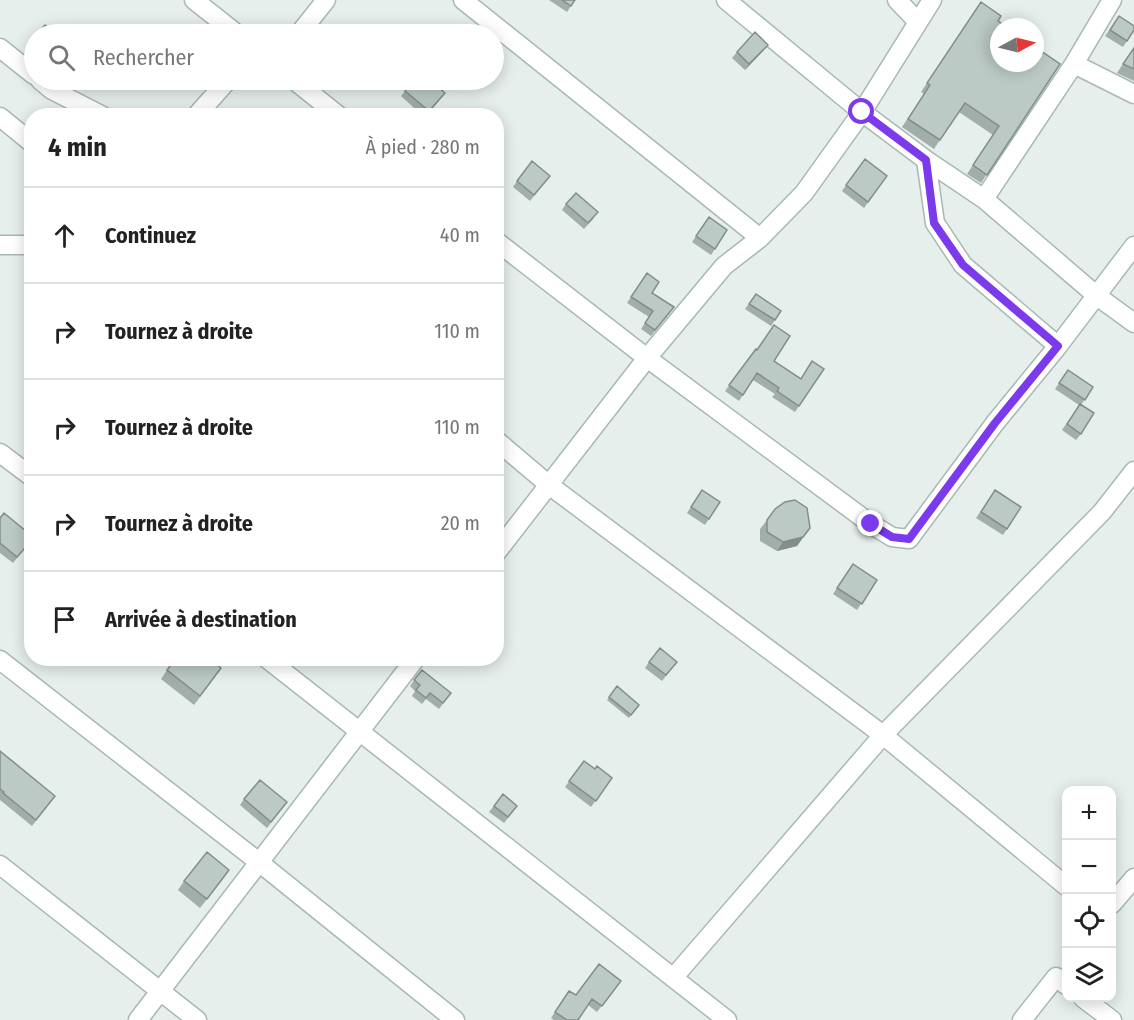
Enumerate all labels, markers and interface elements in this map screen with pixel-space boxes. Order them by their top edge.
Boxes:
north arrow [990,18,1044,72]
search box [24,24,504,90]
icon: search [45,41,78,74]
text: Rechercher [93,44,194,71]
route start [848,98,874,124]
text: 4 min [48,132,107,163]
text: À pied · 280 m [366,135,480,159]
icon: ahead [48,219,81,252]
text: Continuez [105,222,196,249]
text: 40 m [440,223,480,247]
icon: right [48,315,81,348]
text: Tournez à droite [105,318,253,345]
text: 110 m [434,319,480,343]
icon: right [48,411,81,444]
text: Tournez à droite [105,414,253,441]
text: 110 m [434,415,480,439]
icon: right [48,507,81,540]
text: Tournez à droite [105,510,253,537]
route end [857,510,883,536]
text: 20 m [441,511,480,535]
icon: arrive [48,603,81,636]
text: Arrivée à destination [105,606,297,633]
map controls [1062,786,1116,1002]
button: + [1062,786,1116,840]
button: − [1062,840,1116,894]
button: locate [1062,894,1116,948]
button: layers [1062,948,1116,1002]

